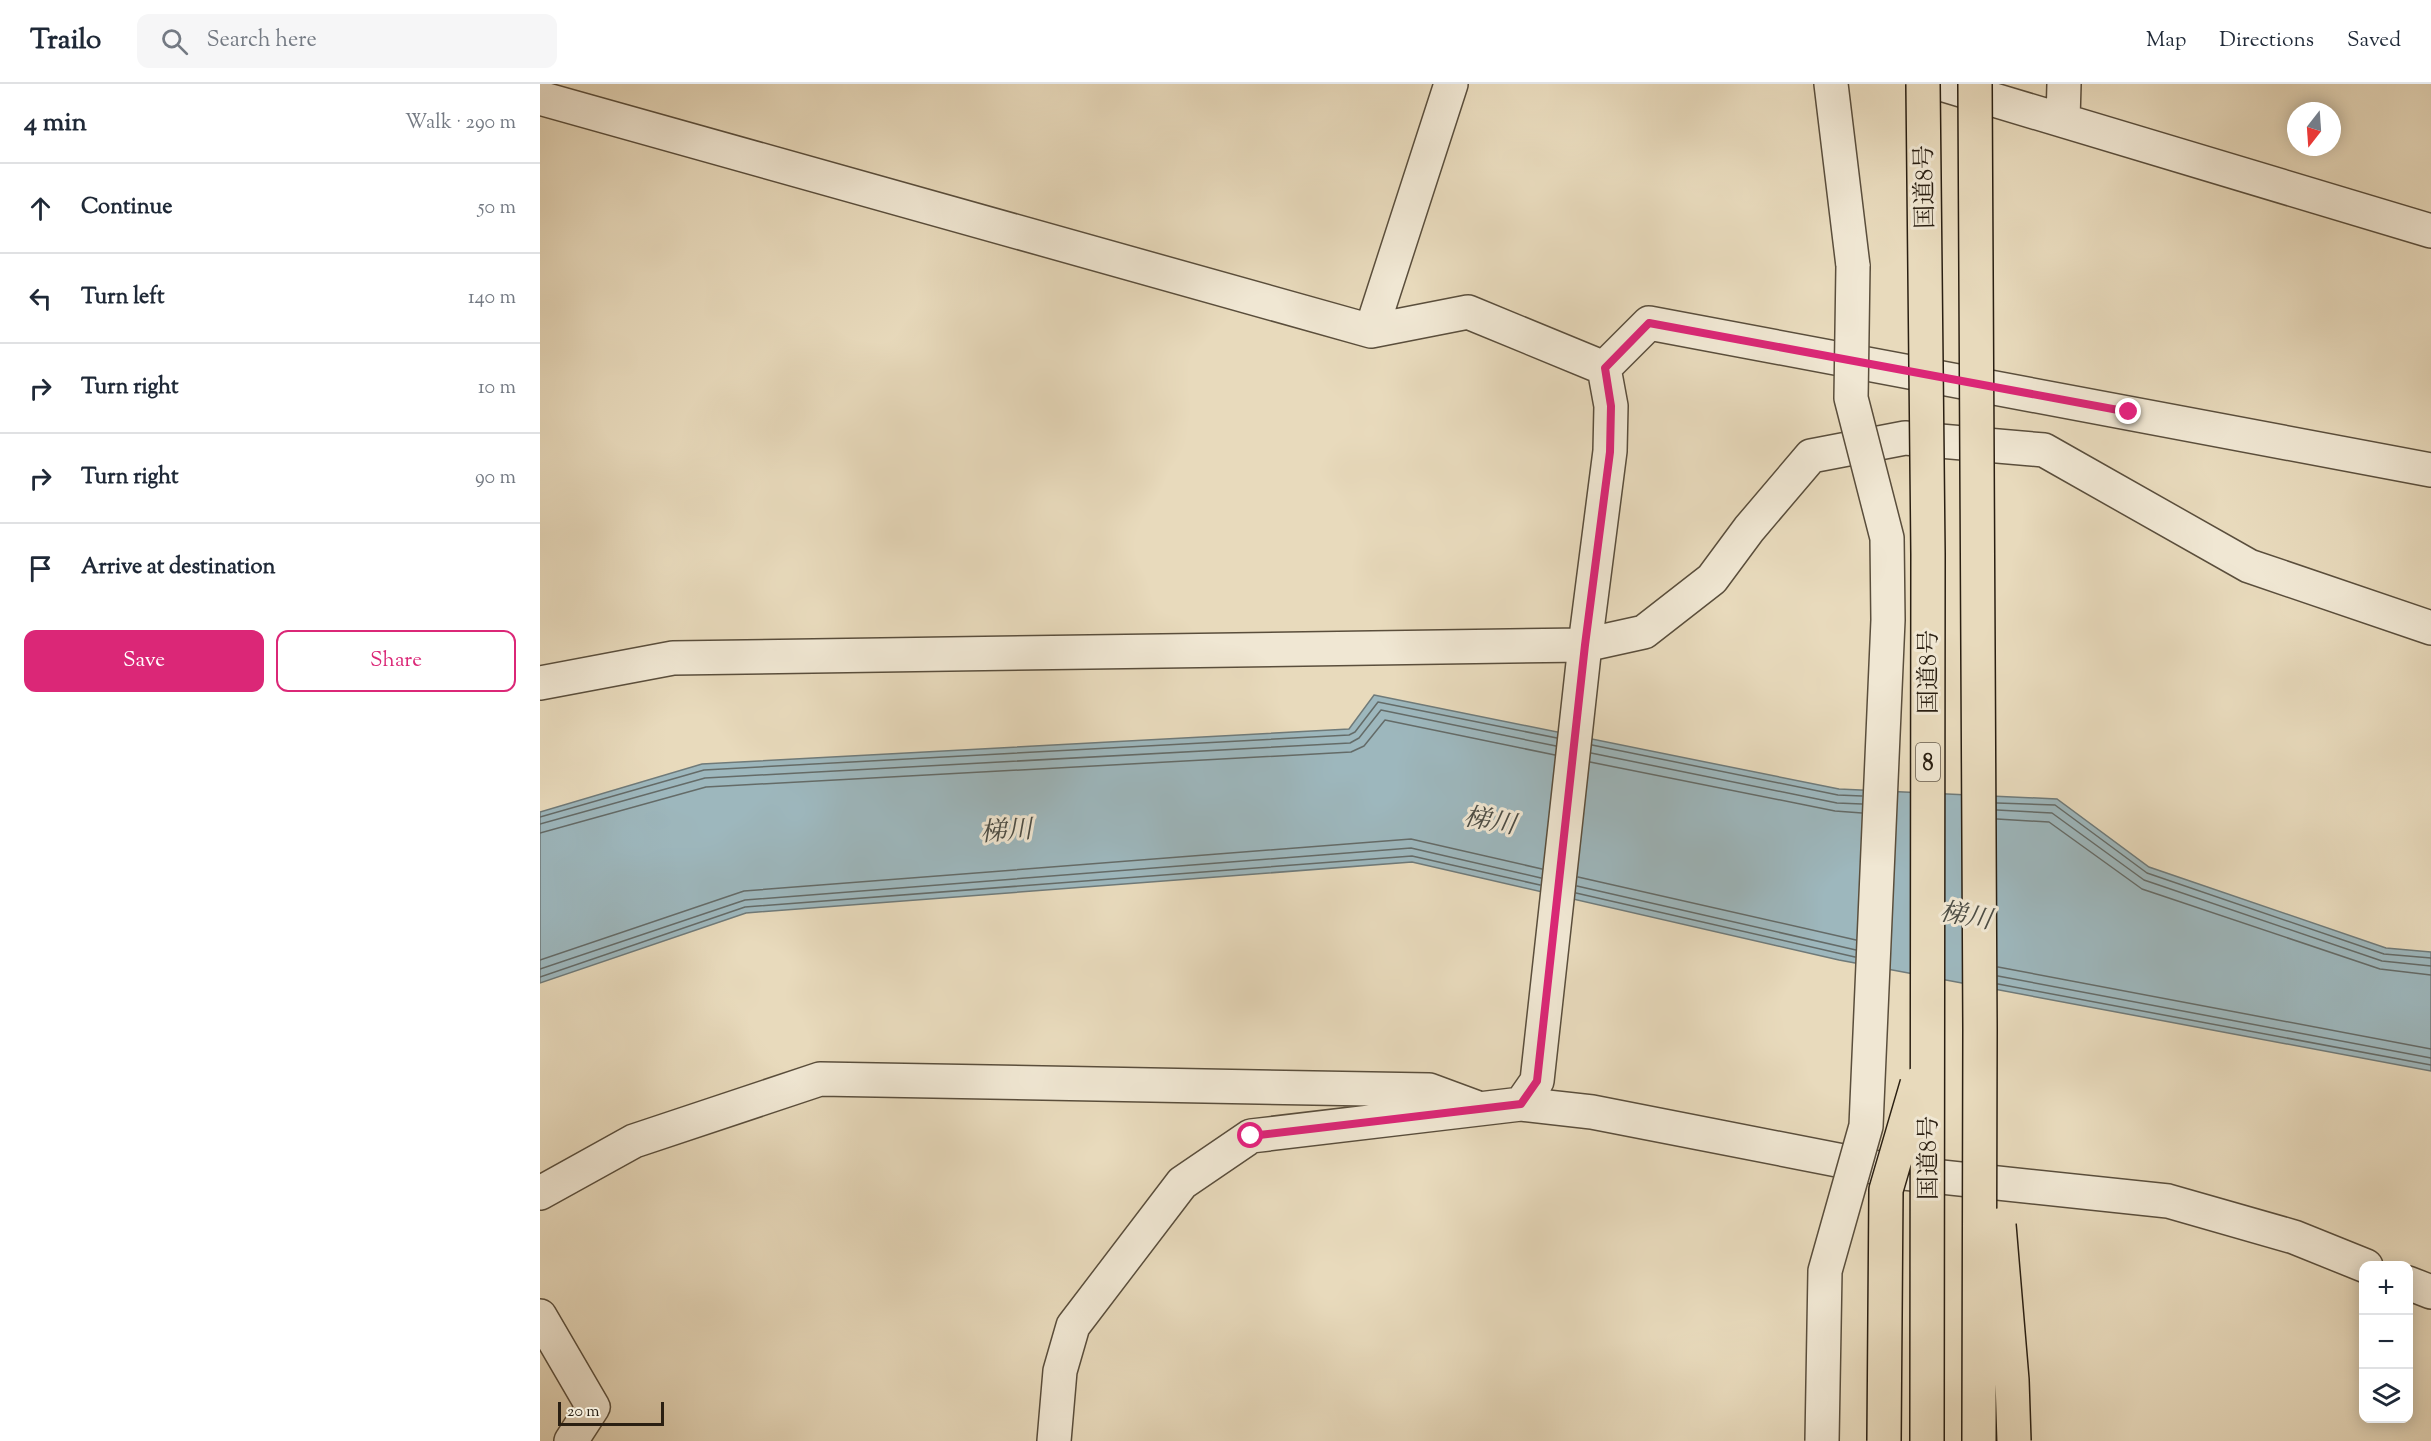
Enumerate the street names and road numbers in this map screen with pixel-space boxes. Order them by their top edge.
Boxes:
street label: 国道8号 [1908,145,1944,229]
street label: 国道8号 [1913,630,1947,714]
road number: 8 [1916,743,1940,781]
street label: 国道8号 [1913,1116,1947,1200]

